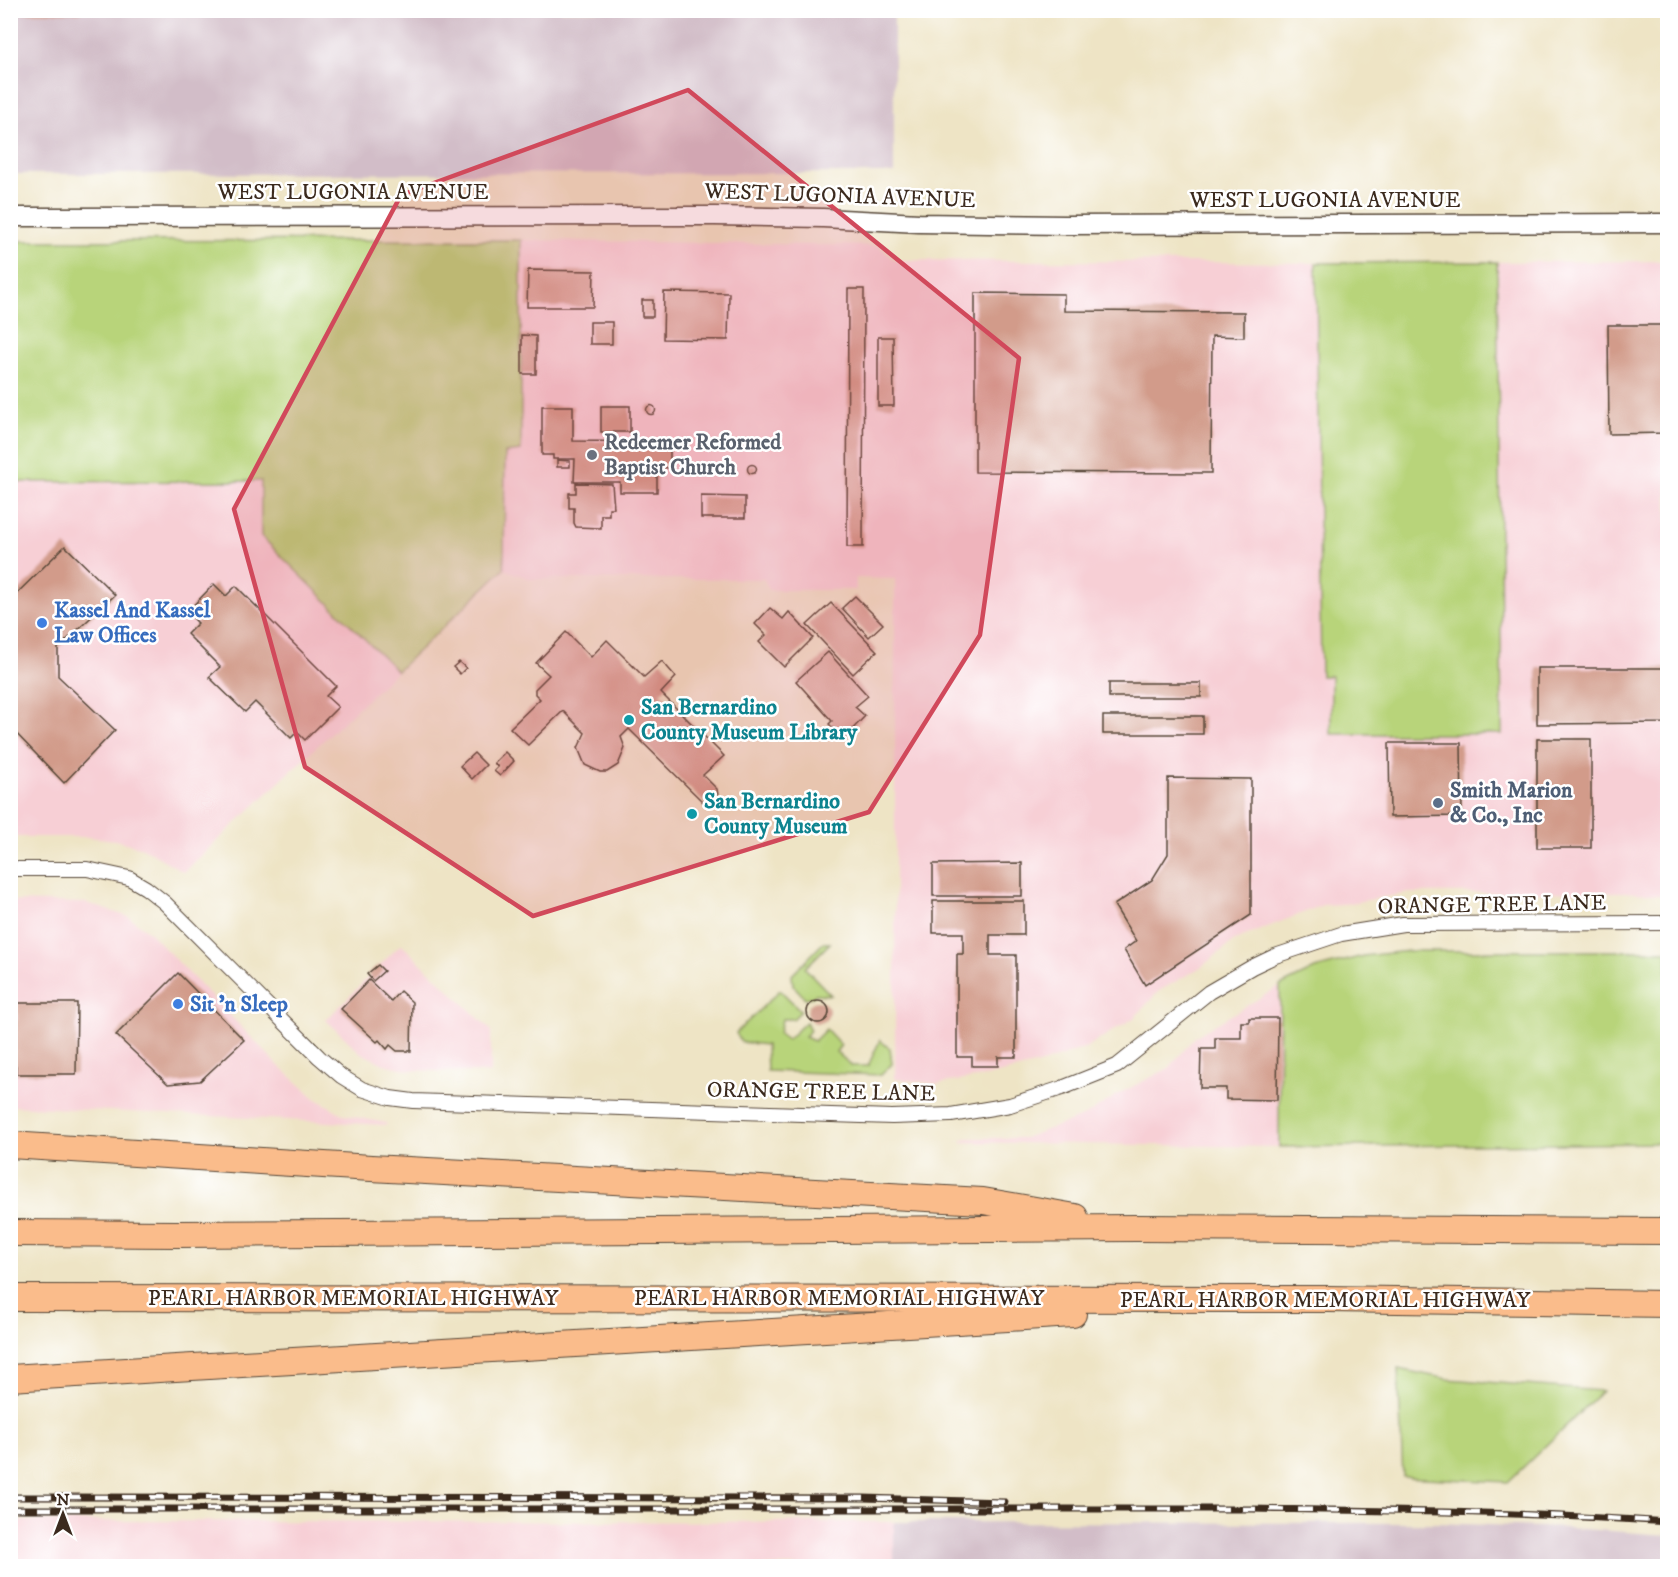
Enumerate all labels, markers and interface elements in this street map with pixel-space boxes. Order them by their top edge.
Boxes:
street label: WEST LUGONIA AVENUE [703,178,976,214]
street label: WEST LUGONIA AVENUE [216,179,489,206]
street label: WEST LUGONIA AVENUE [1188,187,1461,214]
place label: Redeemer Reformed Baptist Church [604,429,782,481]
marker: Redeemer Reformed Baptist Church [585,448,599,462]
place label: Kassel And Kassel Law Offices [54,597,211,649]
marker: Kassel And Kassel Law Offices [35,616,49,630]
place label: San Bernardino County Museum Library [641,694,858,746]
marker: San Bernardino County Museum Library [622,713,636,727]
place label: Smith Marion & Co., Inc [1450,777,1573,829]
place label: San Bernardino County Museum [704,788,848,840]
marker: Smith Marion & Co., Inc [1431,796,1445,810]
marker: San Bernardino County Museum [685,807,699,821]
street label: ORANGE TREE LANE [1378,890,1606,920]
place label: Sit 'n Sleep [190,991,288,1018]
marker: Sit 'n Sleep [171,997,185,1011]
street label: ORANGE TREE LANE [707,1077,935,1107]
street label: PEARL HARBOR MEMORIAL HIGHWAY [148,1285,559,1312]
street label: PEARL HARBOR MEMORIAL HIGHWAY [634,1285,1045,1312]
street label: PEARL HARBOR MEMORIAL HIGHWAY [1120,1287,1531,1314]
north arrow [33,1484,93,1544]
text: N [56,1490,70,1510]

